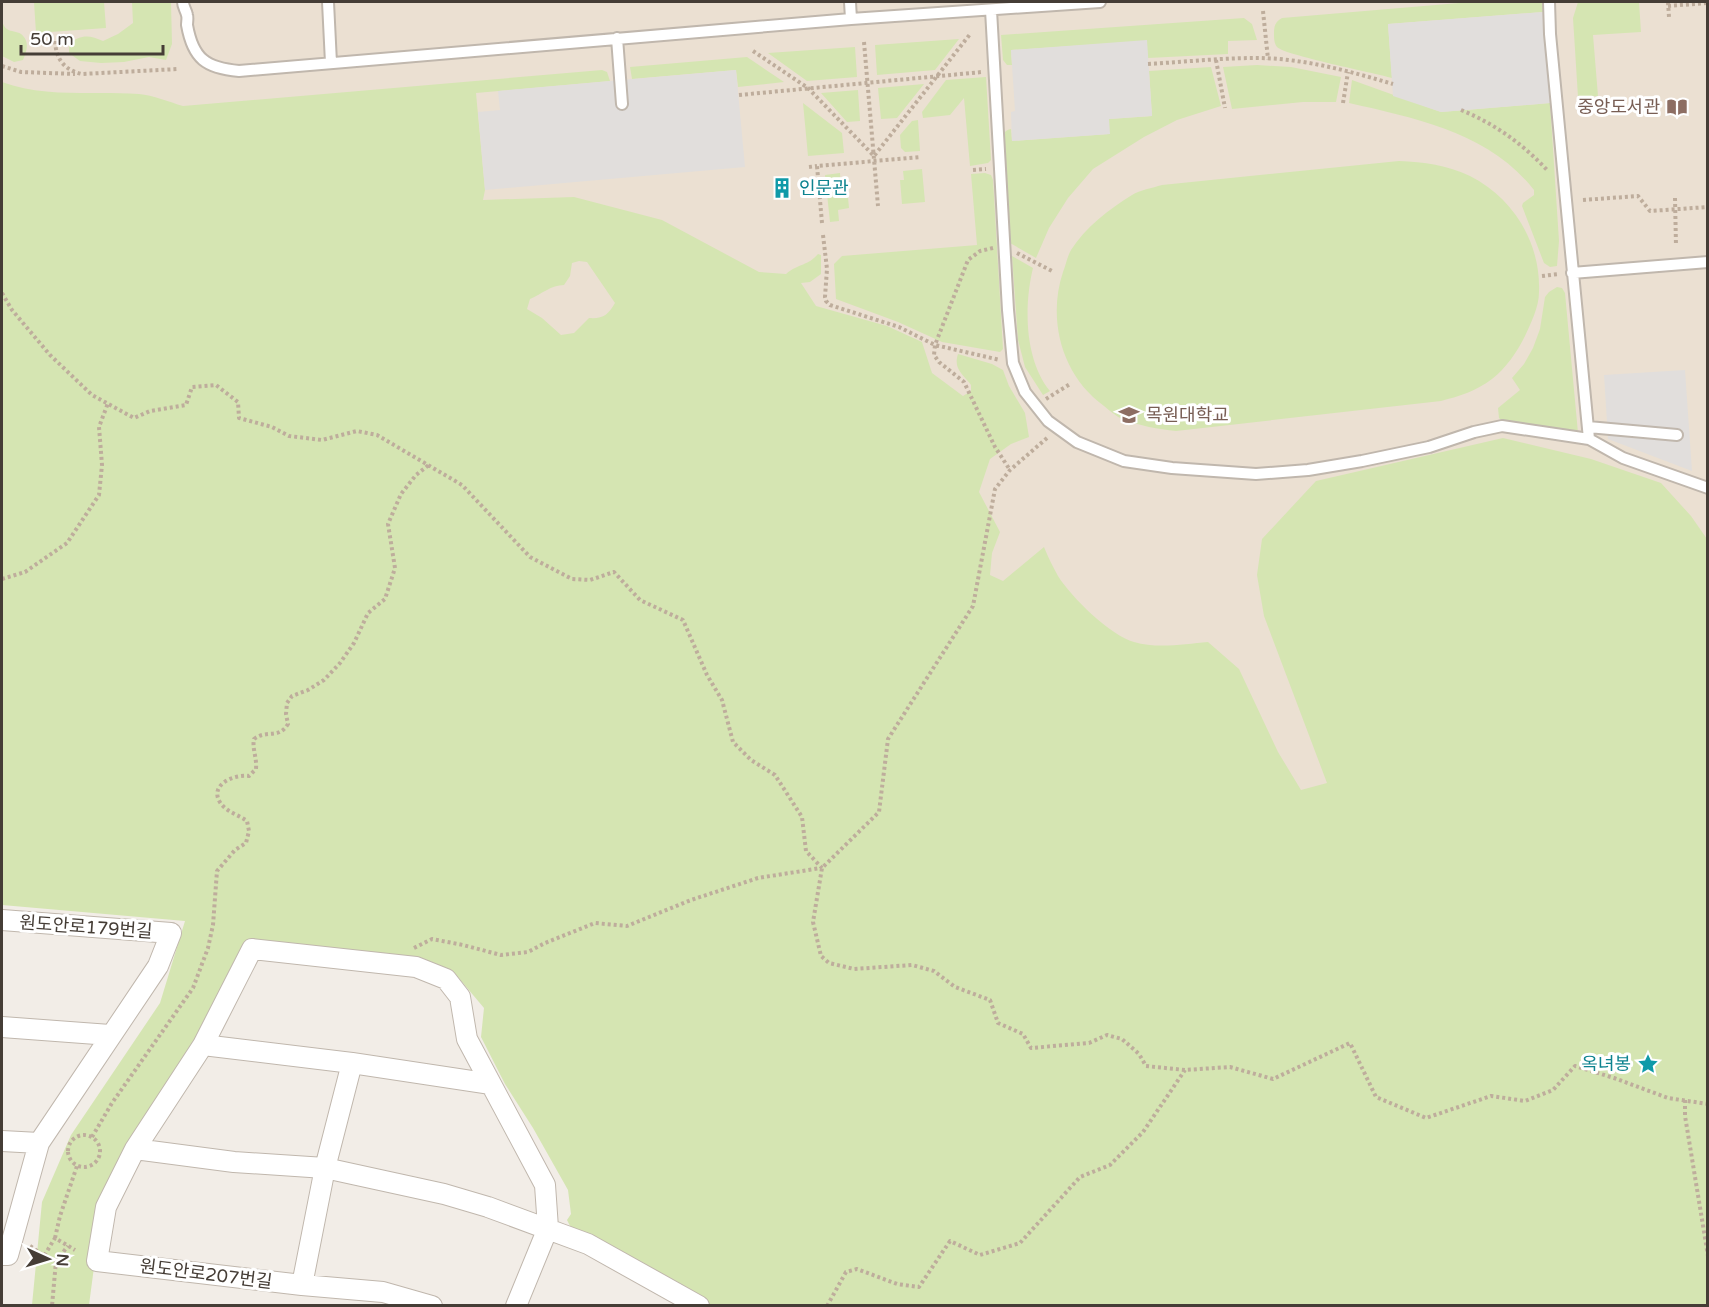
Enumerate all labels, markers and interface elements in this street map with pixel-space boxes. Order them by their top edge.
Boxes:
scale bar [21,18,164,56]
text: 50 m [30,28,74,50]
library icon: 중앙도서관 [1665,95,1689,119]
place label: 중앙도서관 [1577,96,1660,118]
building icon: 인문관 [770,176,794,200]
place label: 인문관 [799,177,849,199]
school or university icon: 목원대학교 [1117,403,1141,427]
place label: 목원대학교 [1146,404,1229,426]
street label: 원도안로179번길 [19,911,153,943]
place icon: 옥녀봉 [1636,1052,1660,1076]
place label: 옥녀봉 [1581,1053,1631,1075]
north arrow [18,1229,78,1289]
text: N [52,1253,72,1267]
street label: 원도안로207번길 [139,1255,273,1293]

